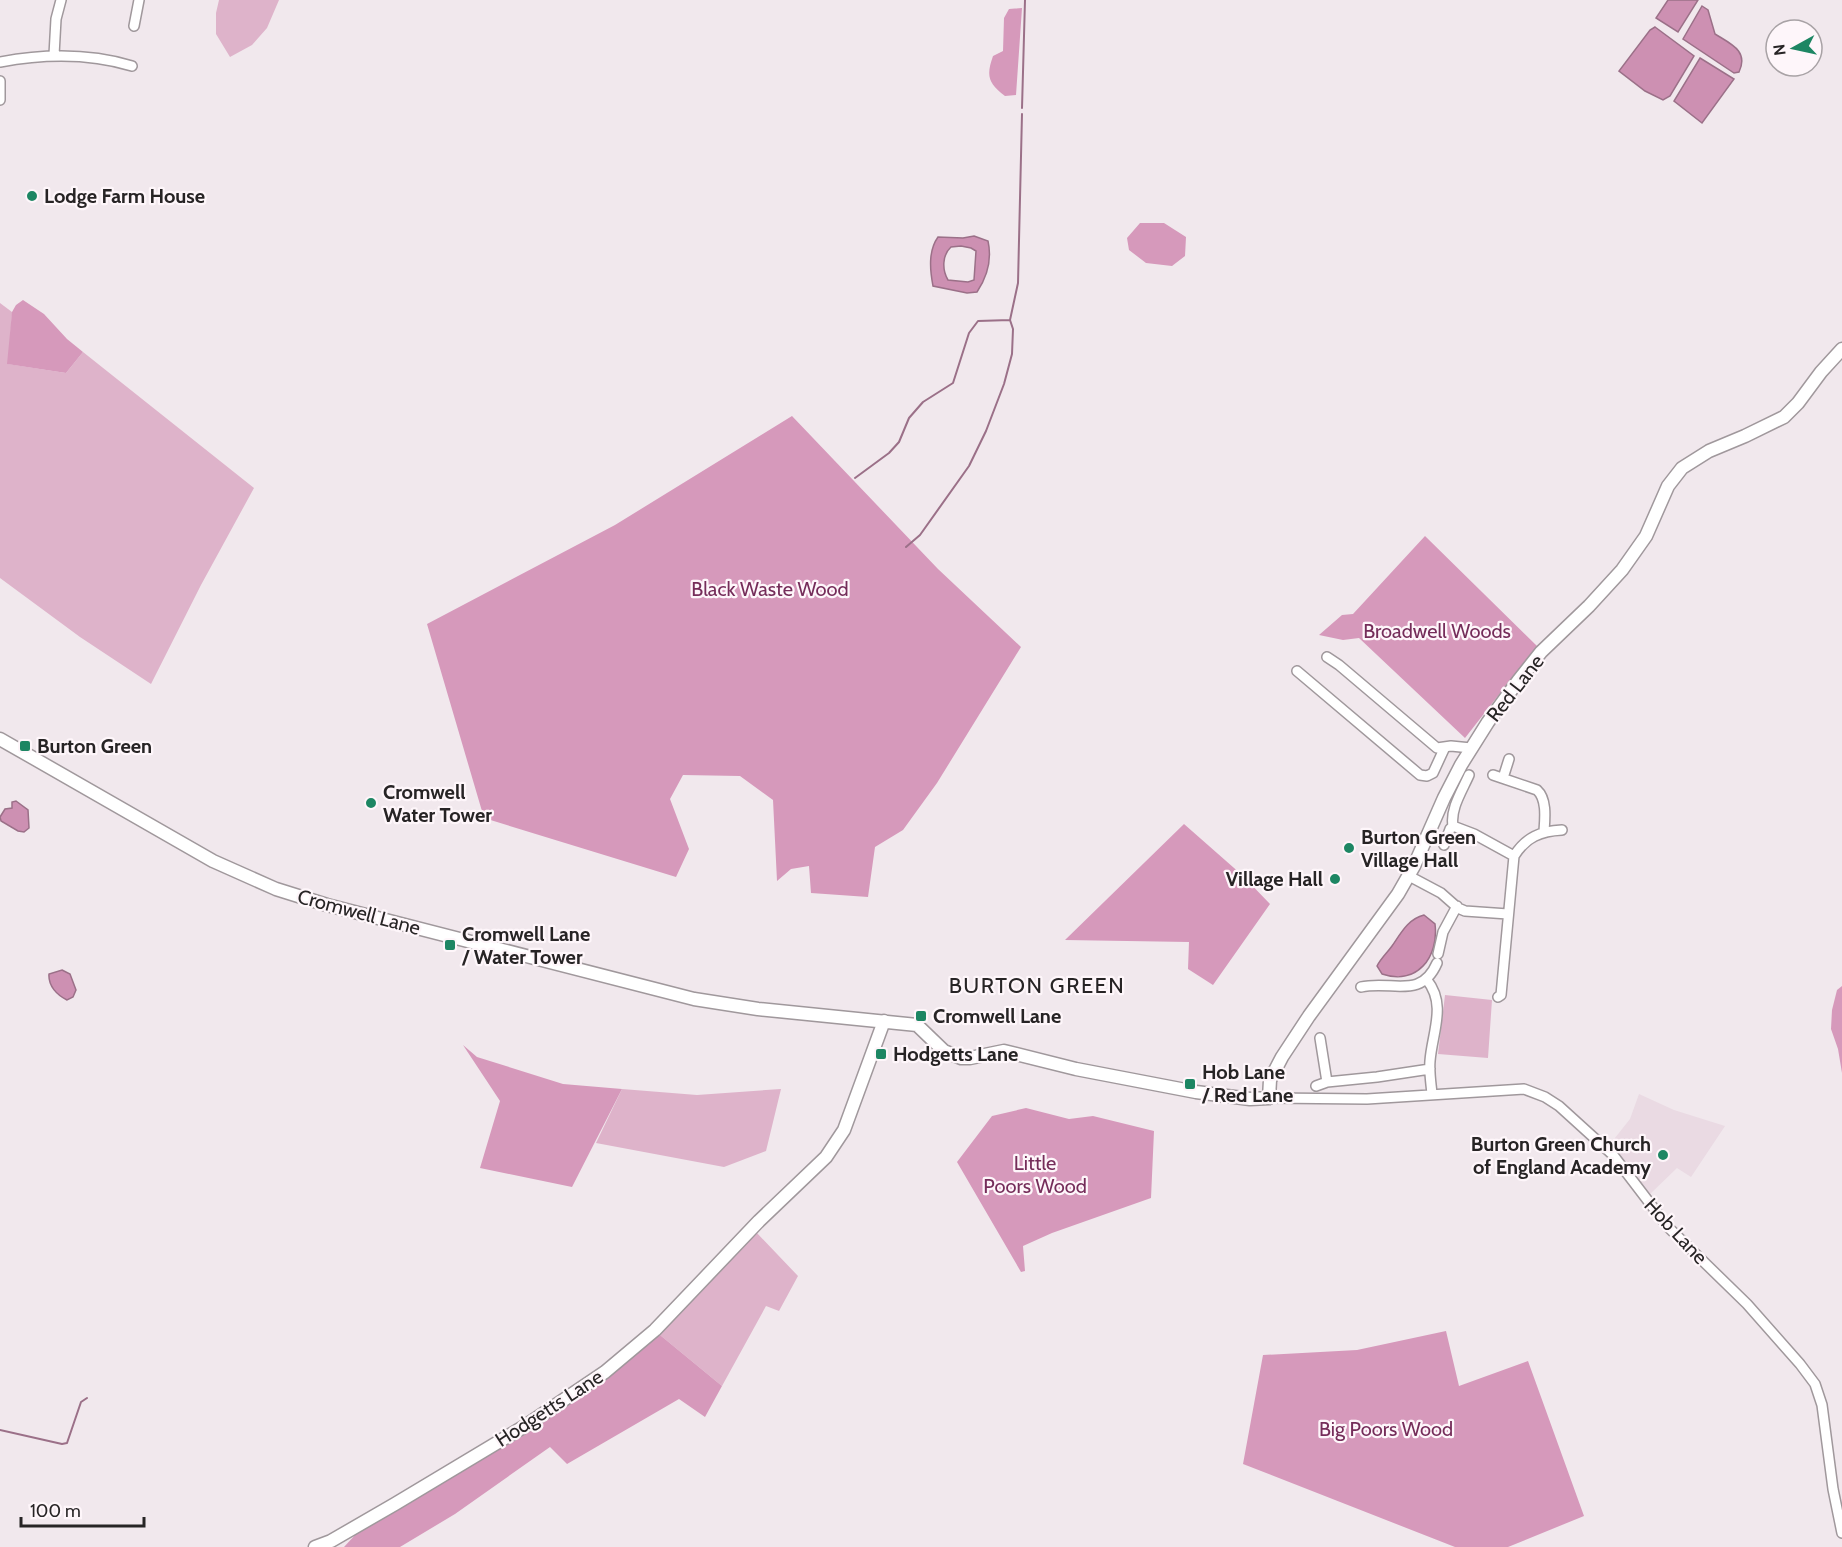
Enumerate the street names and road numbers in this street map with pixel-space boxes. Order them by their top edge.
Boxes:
street label: Red Lane [1481,650,1549,726]
street label: Cromwell Lane [295,884,423,940]
street label: Hob Lane [1639,1193,1713,1269]
street label: Hodgetts Lane [491,1364,607,1452]

